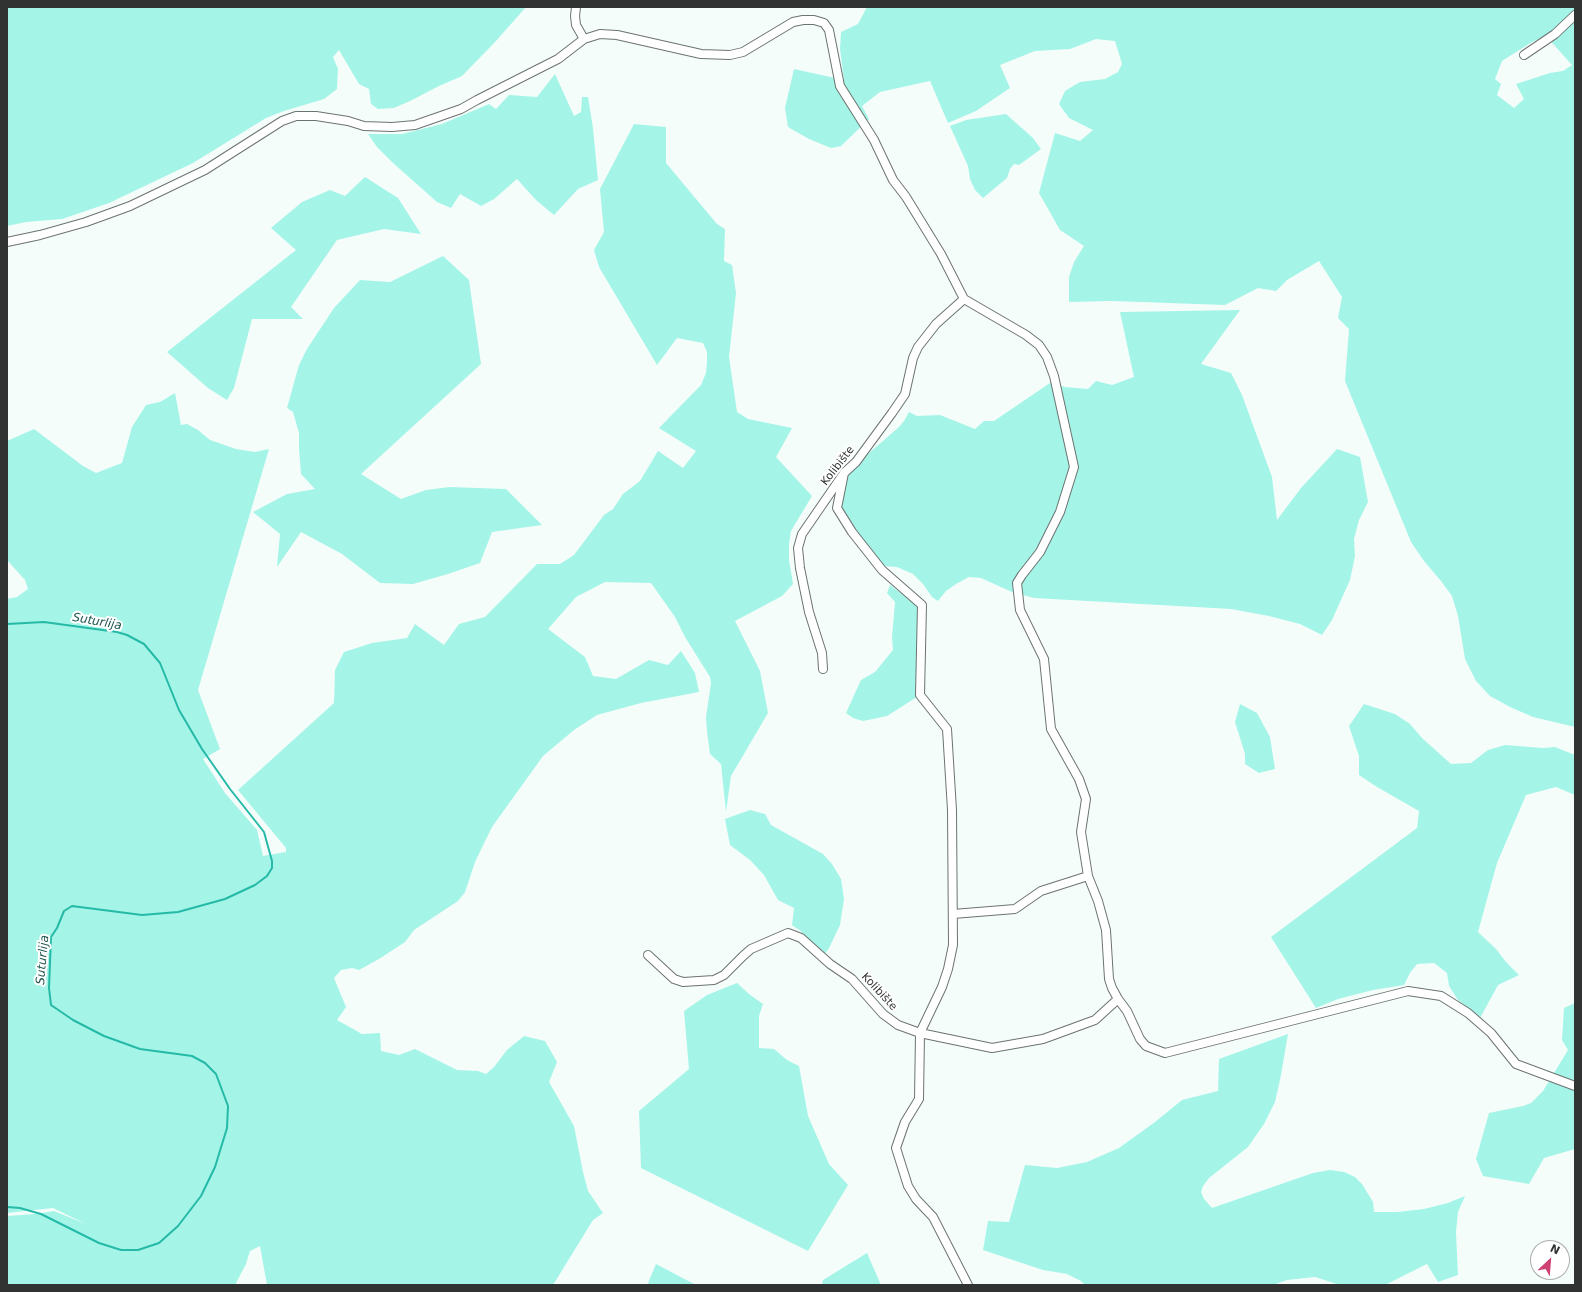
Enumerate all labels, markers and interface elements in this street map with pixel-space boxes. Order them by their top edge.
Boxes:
street label: Kolibište [819,444,857,488]
water label: Suturlija [71,611,123,633]
water label: Suturlija [34,935,52,985]
street label: Kolibište [858,971,900,1013]
north arrow [1530,1240,1570,1280]
text: N [1548,1242,1562,1258]

